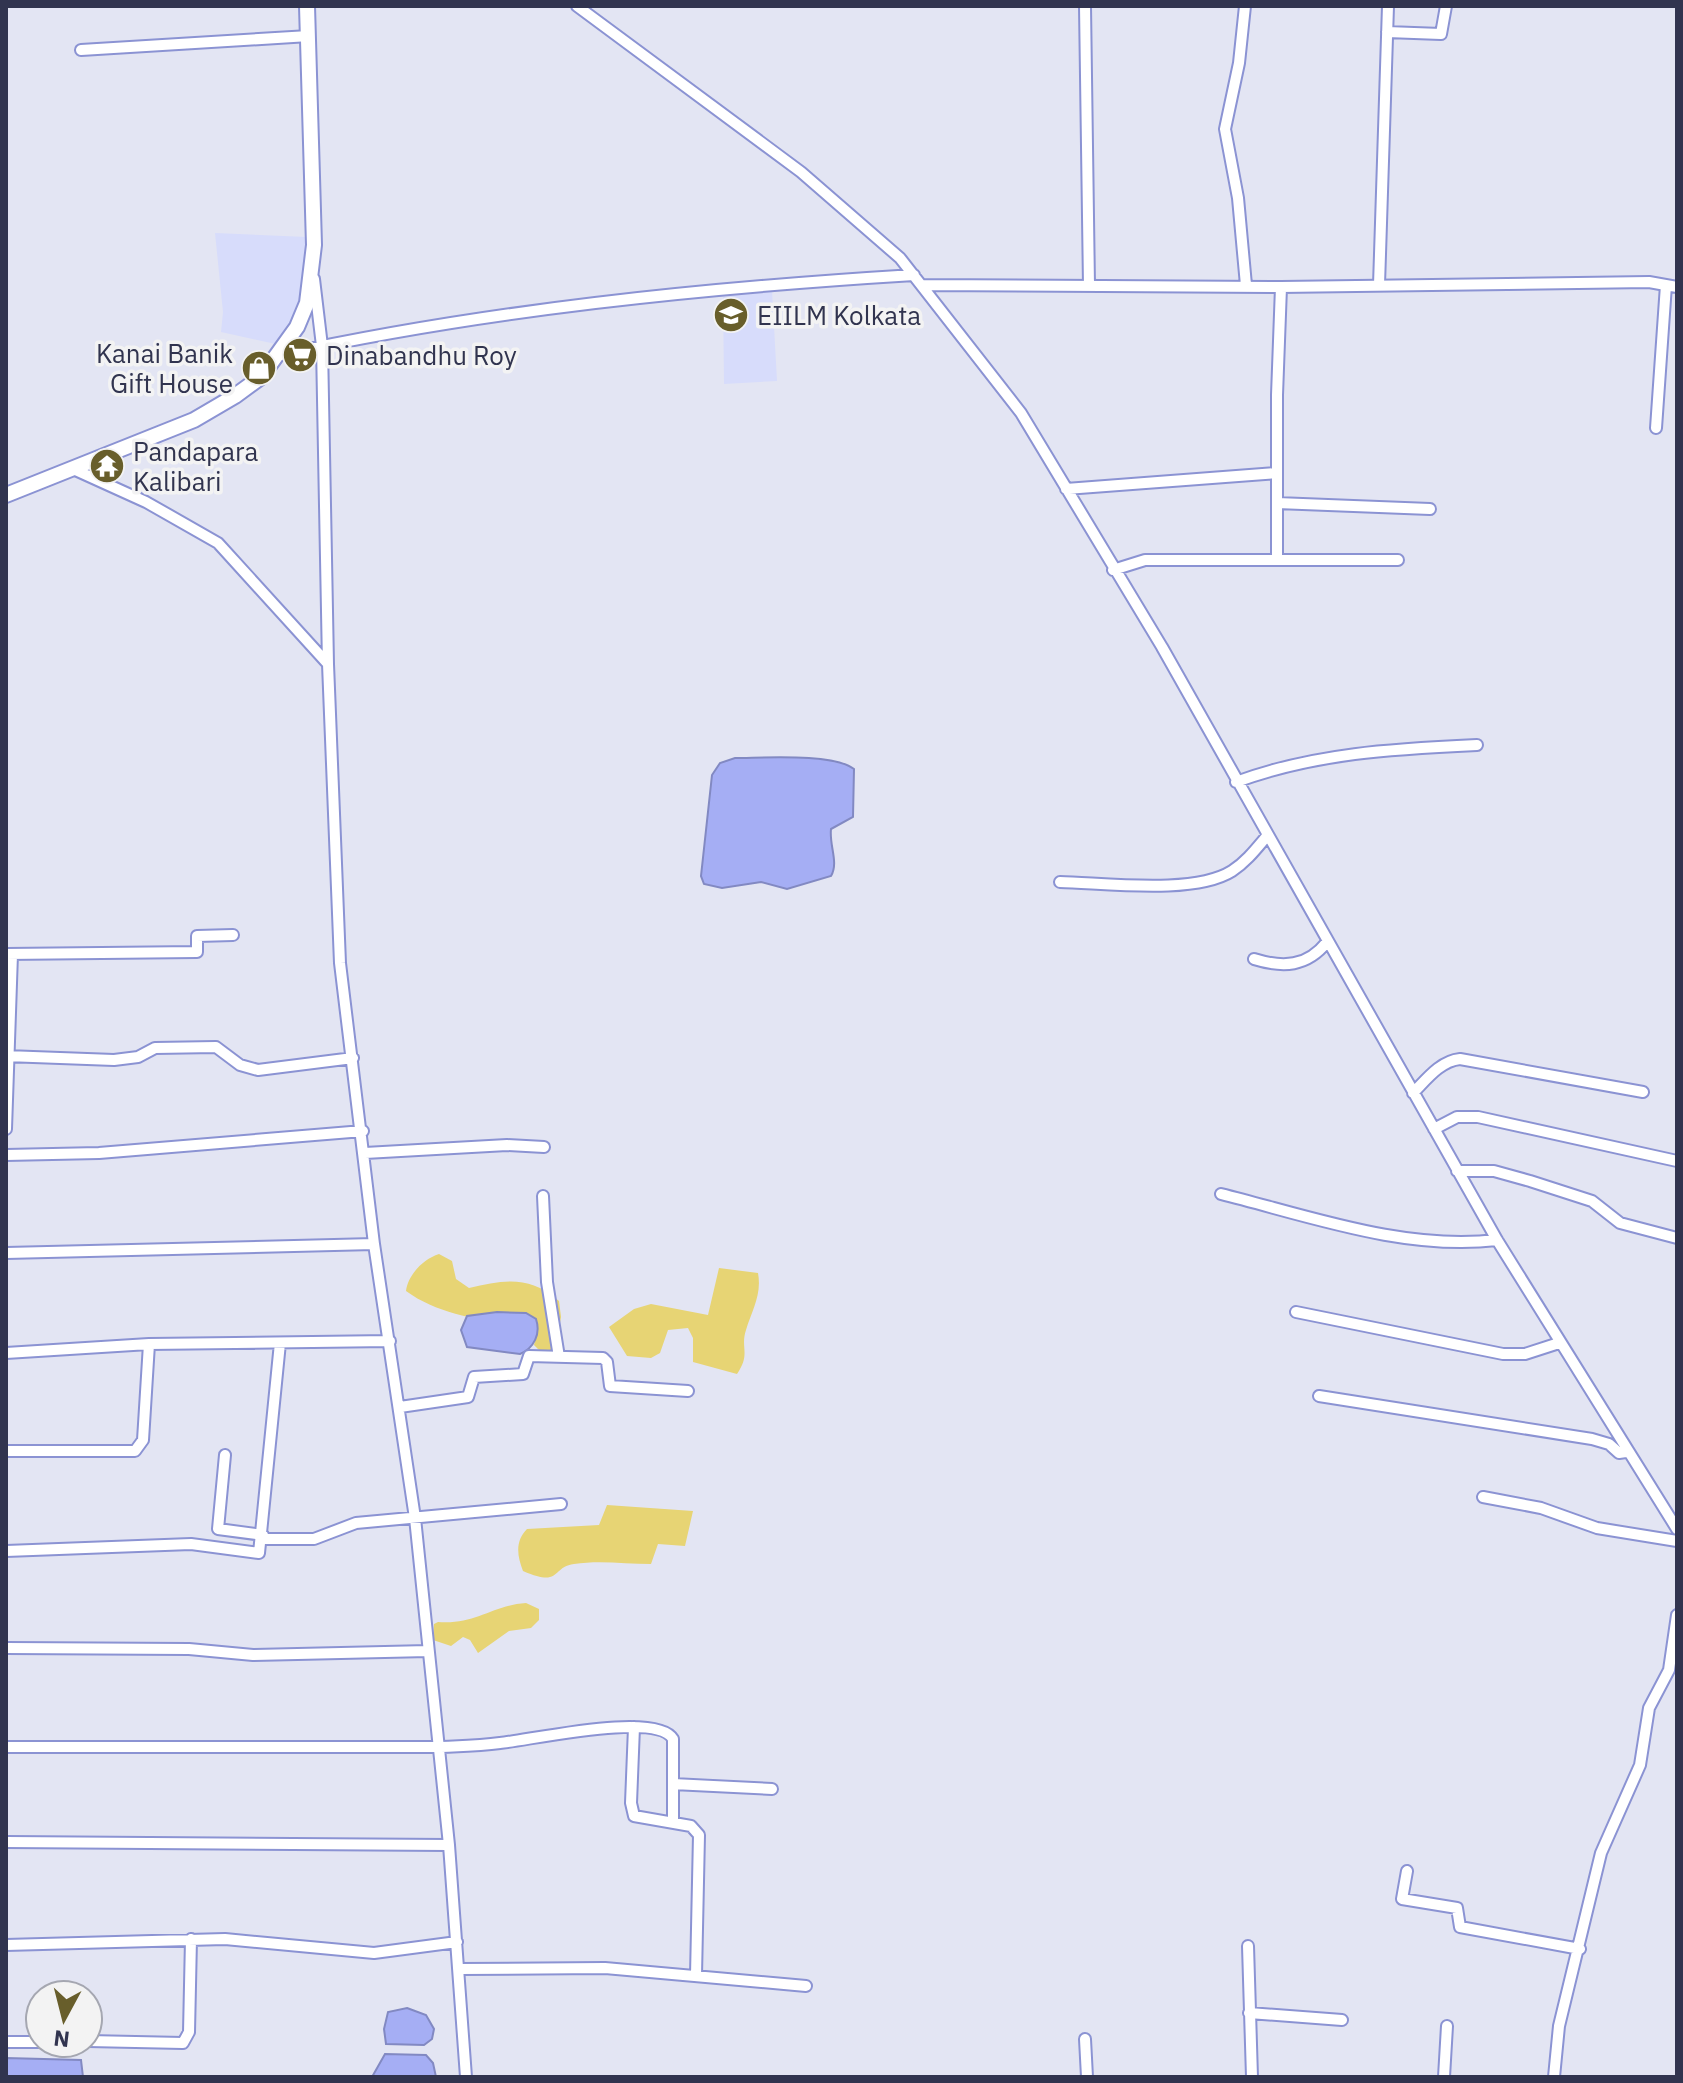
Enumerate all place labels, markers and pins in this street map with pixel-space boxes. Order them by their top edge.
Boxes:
school or university icon: EIILM Kolkata [712,296,750,334]
place label: EIILM Kolkata [757,298,921,332]
place label: Kanai Banik Gift House [96,336,233,400]
supermarket icon: Dinabandhu Roy [281,336,319,374]
place label: Dinabandhu Roy [326,338,517,372]
shop icon: Kanai Banik Gift House [240,349,278,387]
place label: Pandapara Kalibari [133,434,259,498]
temple icon: Pandapara Kalibari [88,447,126,485]

